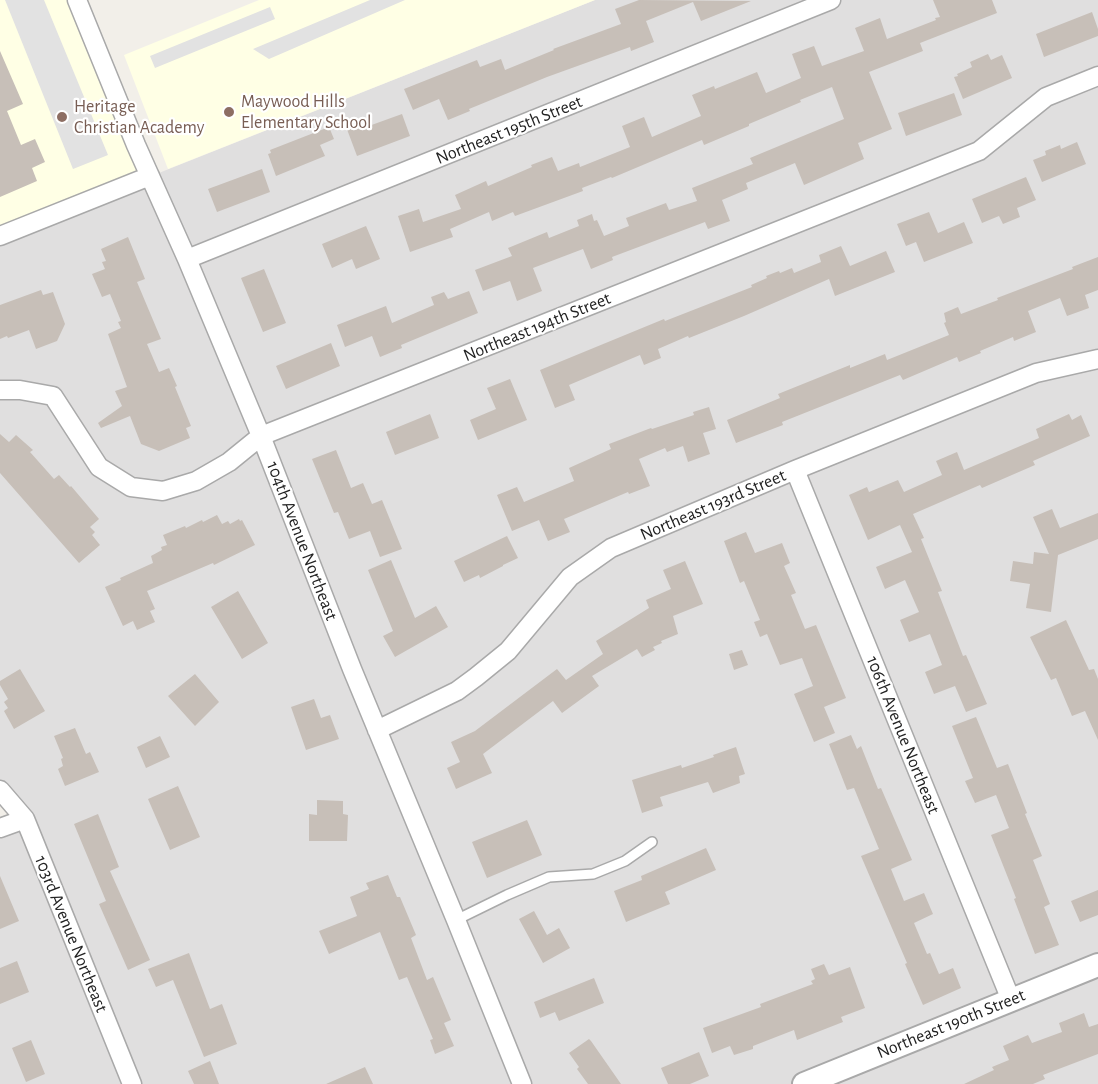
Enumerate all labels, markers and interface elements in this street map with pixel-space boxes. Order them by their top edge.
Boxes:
place label: Maywood Hills Elementary School [241,91,371,134]
street label: Northeast 195th Street [433,91,585,169]
place label: Heritage Christian Academy [74,96,204,138]
marker: Maywood Hills Elementary School [222,105,236,119]
marker: Heritage Christian Academy [55,110,69,124]
street label: Northeast 194th Street [460,288,614,366]
street label: 104th Avenue Northeast [262,459,342,623]
street label: Northeast 193rd Street [637,465,789,545]
street label: 106th Avenue Northeast [861,653,945,817]
street label: 103rd Avenue Northeast [30,852,112,1016]
street label: Northeast 190th Street [874,984,1028,1064]

